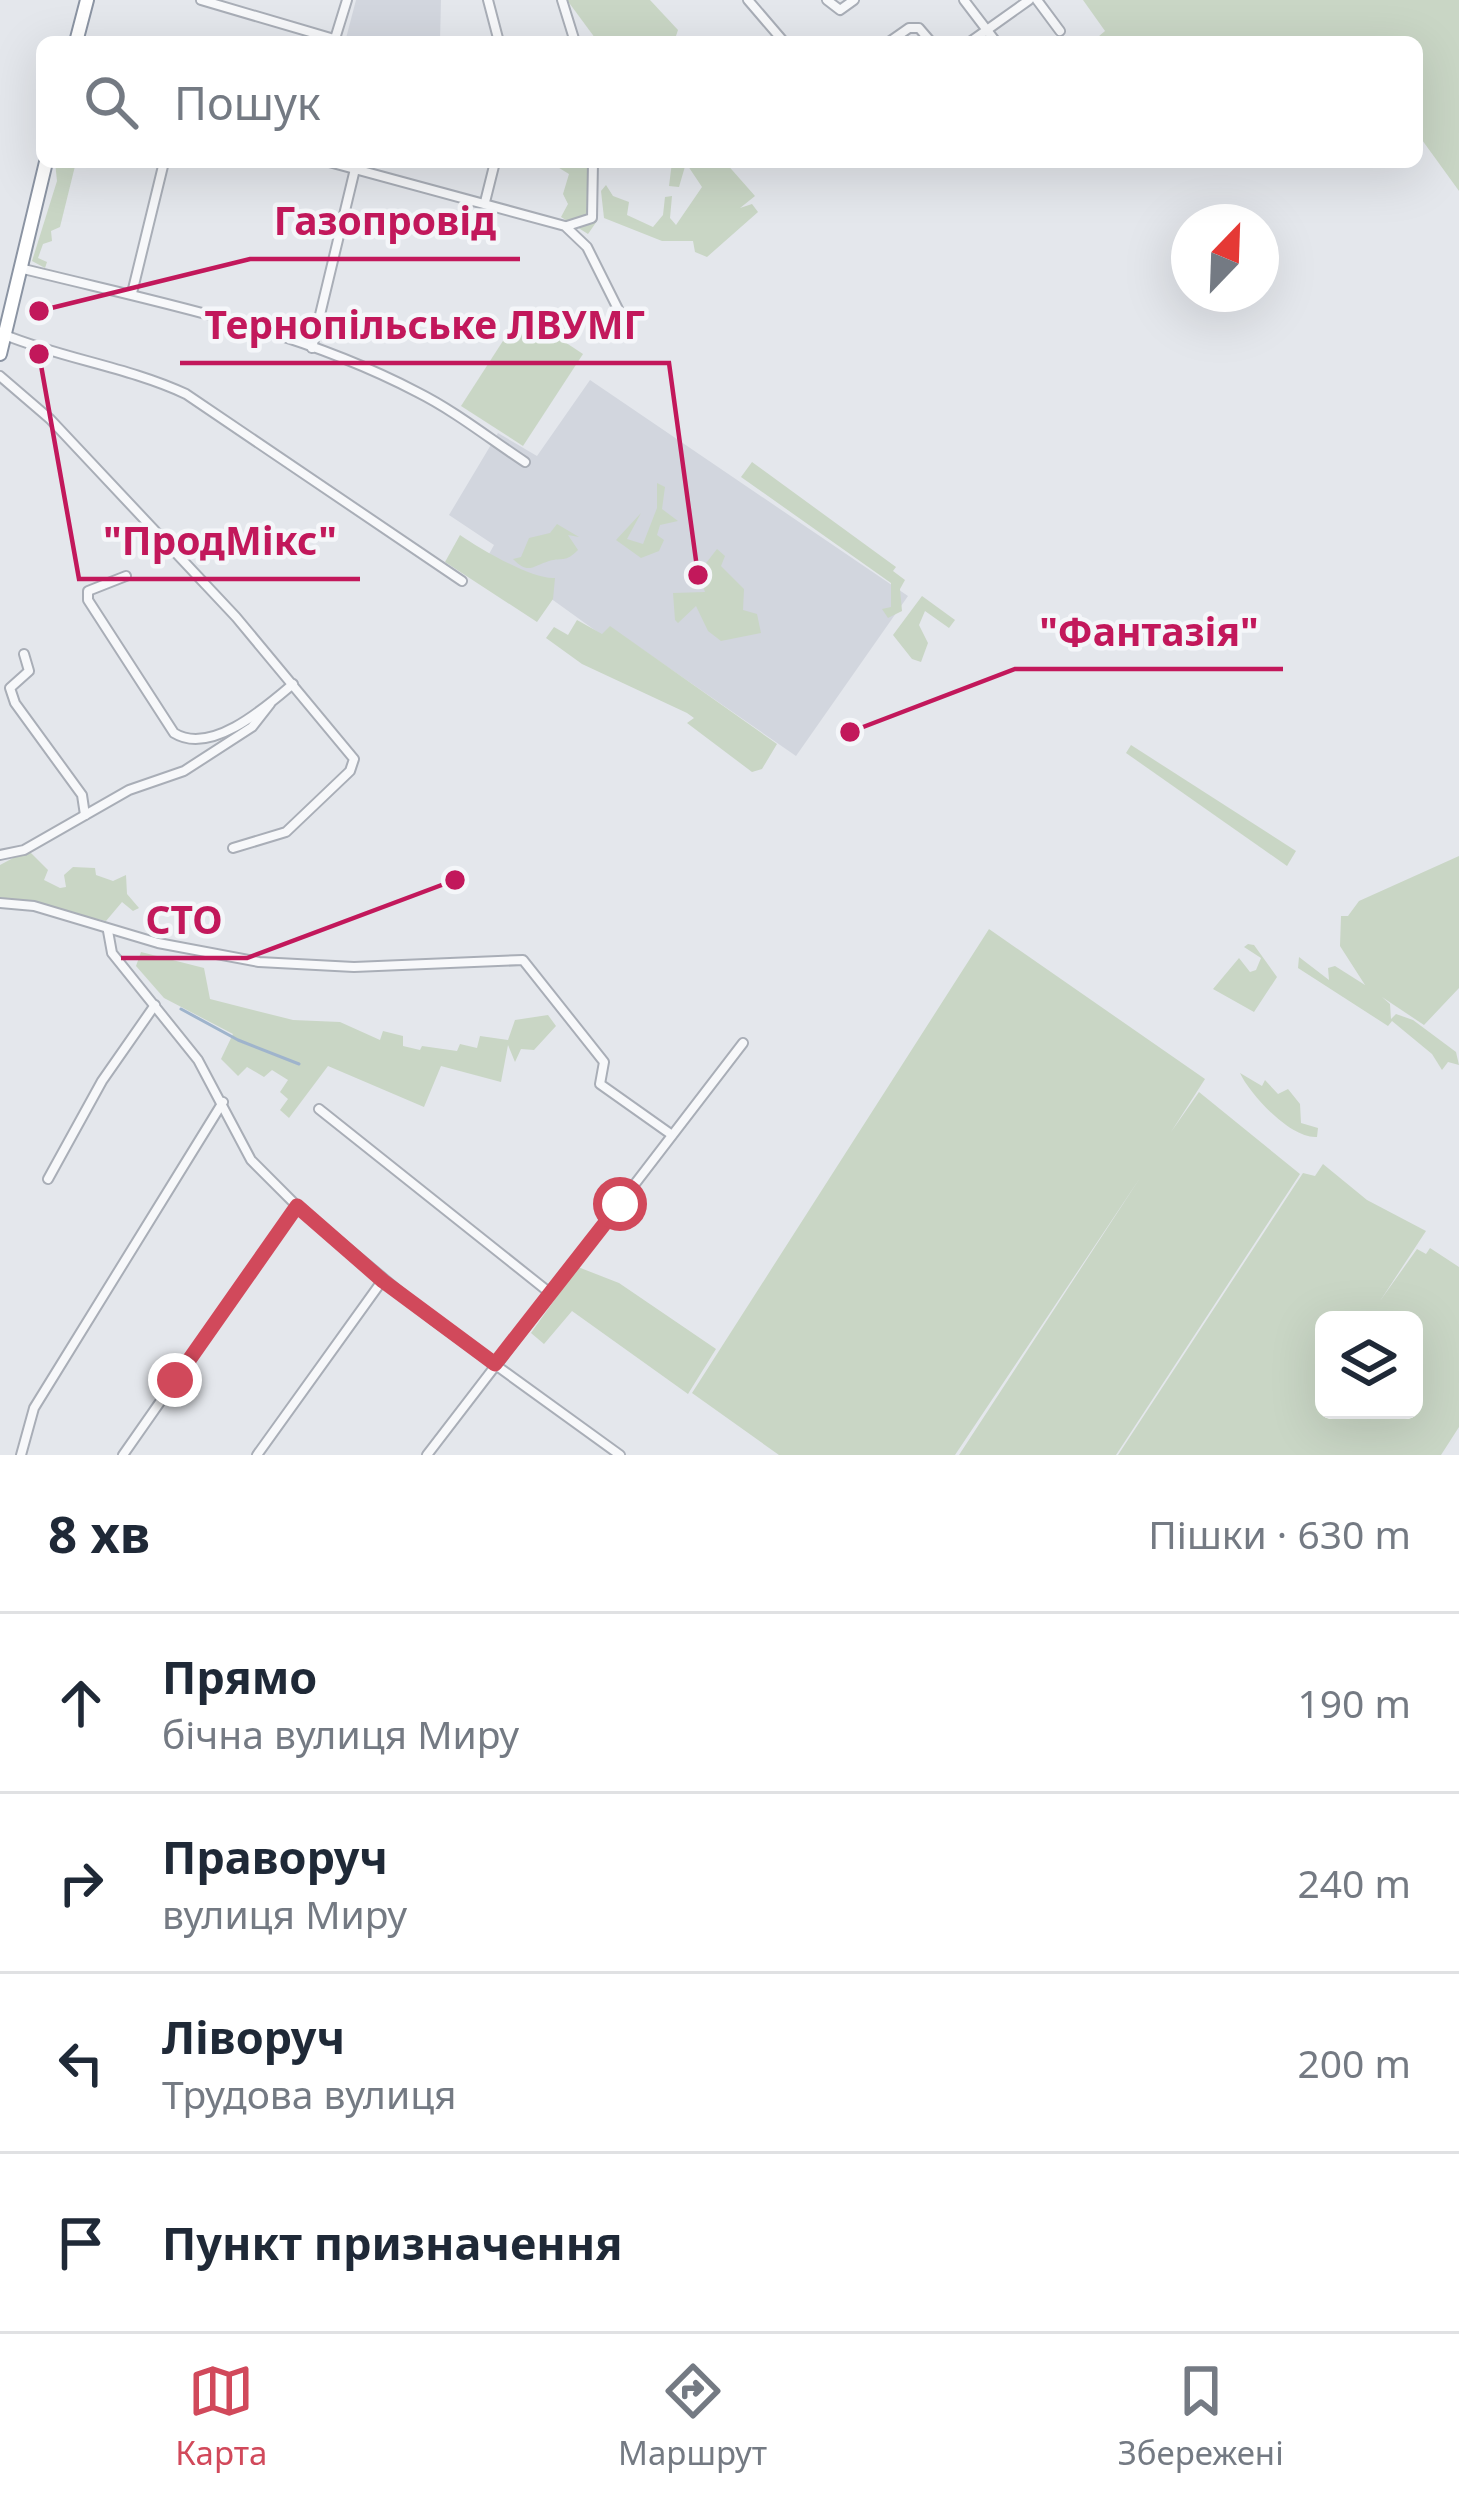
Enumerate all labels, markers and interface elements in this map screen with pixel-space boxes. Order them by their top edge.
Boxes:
search box [36,36,1423,168]
icon: search [78,69,144,135]
text: Пошук [174,72,321,133]
callout: Газопровід [250,184,520,259]
text: Газопровід [274,193,496,246]
north arrow [1171,204,1279,312]
callout: Тернопільське ЛВУМГ [180,288,669,363]
text: Тернопільське ЛВУМГ [205,297,645,350]
callout: "ПродМікс" [79,504,360,579]
text: "ПродМікс" [103,513,337,566]
callout: "Фантазія" [1015,594,1283,669]
text: "Фантазія" [1039,604,1259,657]
callout: СТО [121,883,247,958]
text: СТО [145,892,223,945]
route start [593,1177,647,1231]
map controls [1315,1311,1423,1419]
button: layers [1315,1311,1423,1419]
route end [148,1353,202,1407]
text: 8 хв [48,1498,150,1568]
text: Пішки · 630 m [1148,1507,1411,1560]
text: Прямо [162,1646,317,1707]
icon: ahead [48,1670,114,1736]
text: 190 m [1297,1676,1411,1729]
text: бічна вулиця Миру [162,1707,519,1760]
text: Праворуч [162,1826,388,1887]
icon: right [48,1850,114,1916]
text: 240 m [1297,1856,1411,1909]
text: вулиця Миру [162,1887,407,1940]
text: Ліворуч [162,2006,345,2067]
icon: left [48,2030,114,2096]
text: 200 m [1297,2036,1411,2089]
text: Трудова вулиця [162,2067,457,2120]
icon: arrive [48,2210,114,2276]
text: Пункт призначення [162,2212,623,2273]
tab: Карта [175,2358,267,2475]
tab: Маршрут [618,2358,767,2475]
tab: Збережені [1118,2358,1284,2475]

